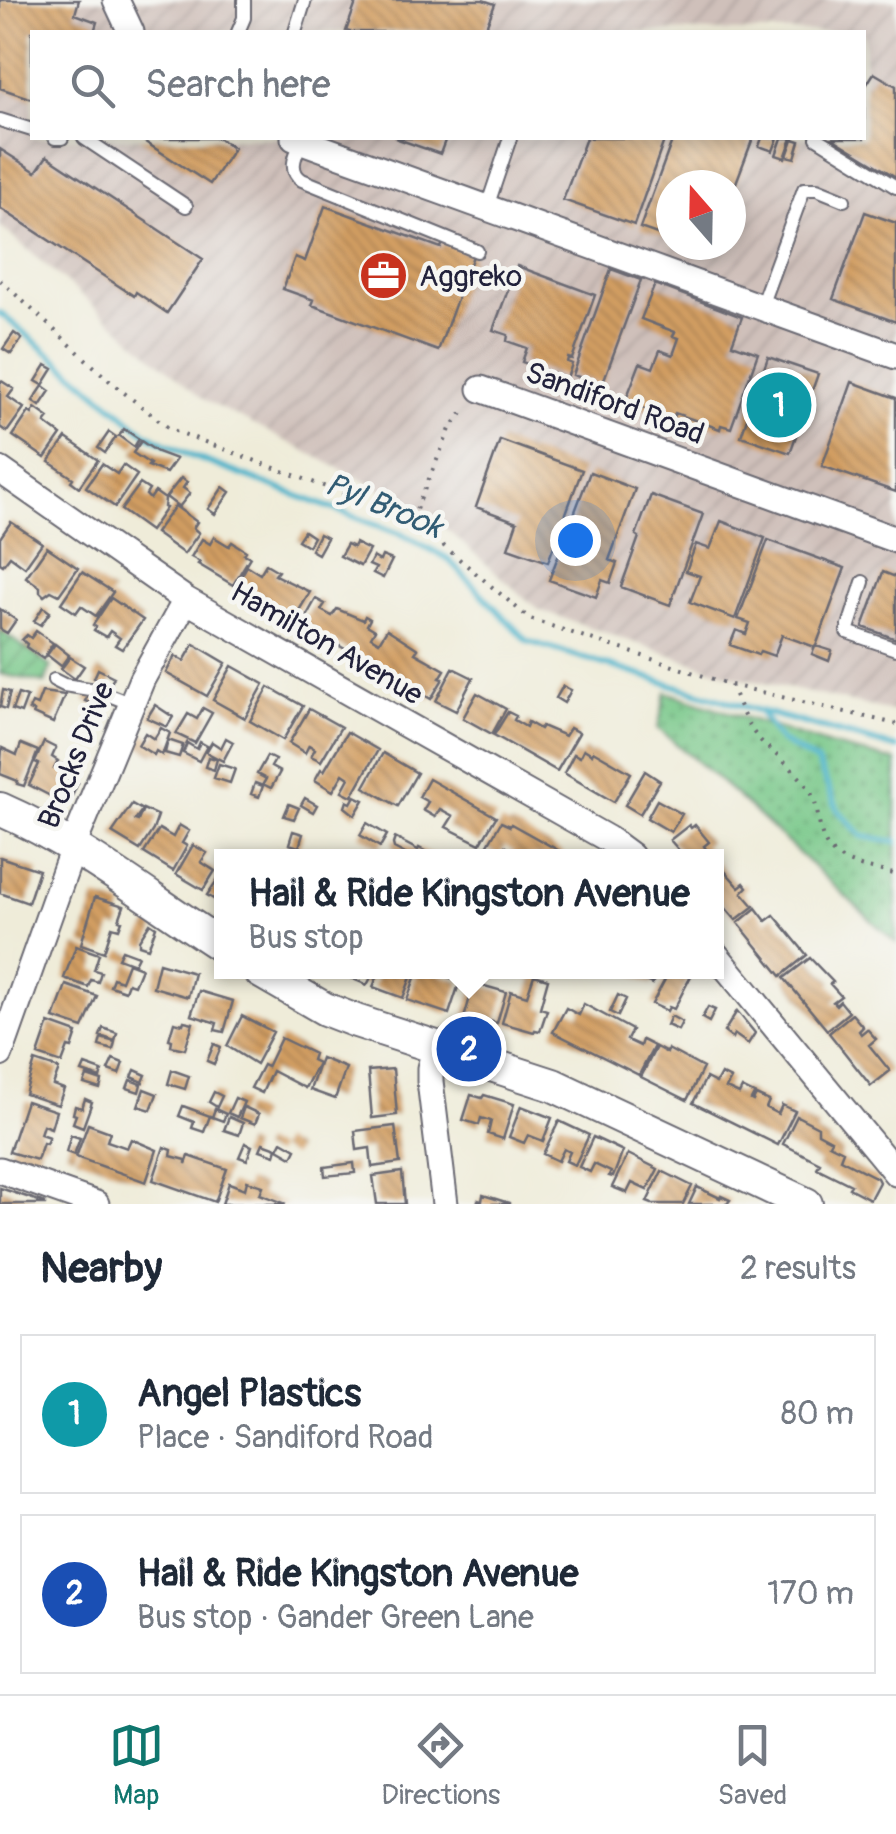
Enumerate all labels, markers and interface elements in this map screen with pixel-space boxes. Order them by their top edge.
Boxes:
search box [30,30,866,140]
icon: search [65,58,120,113]
text: Search here [145,61,331,109]
north arrow [656,170,746,260]
office icon: Aggreko [358,250,410,302]
place label: Aggreko [419,258,522,295]
street label: Sandiford Road [520,354,709,453]
pin: 1 [746,368,812,442]
water label: Pyl Brook [319,464,450,548]
your location [550,515,601,566]
street label: Hamilton Avenue [224,573,430,713]
street label: Brocks Drive [30,676,123,834]
popup [214,849,724,979]
text: Hail & Ride Kingston Avenue [248,870,690,918]
text: Bus stop [248,918,364,958]
pin: 2 [436,1012,502,1086]
text: Nearby [40,1243,162,1295]
text: 2 results [740,1249,856,1289]
text: Angel Plastics [137,1370,361,1418]
text: 1 [68,1394,81,1434]
text: 80 m [781,1394,854,1434]
text: Place · Sandiford Road [137,1418,433,1458]
text: Hail & Ride Kingston Avenue [137,1550,578,1598]
text: 2 [66,1574,83,1614]
text: 170 m [767,1574,854,1614]
text: Bus stop · Gander Green Lane [137,1598,534,1638]
tab: Map [109,1718,164,1813]
tab: Directions [381,1718,500,1813]
tab: Saved [718,1718,787,1813]

